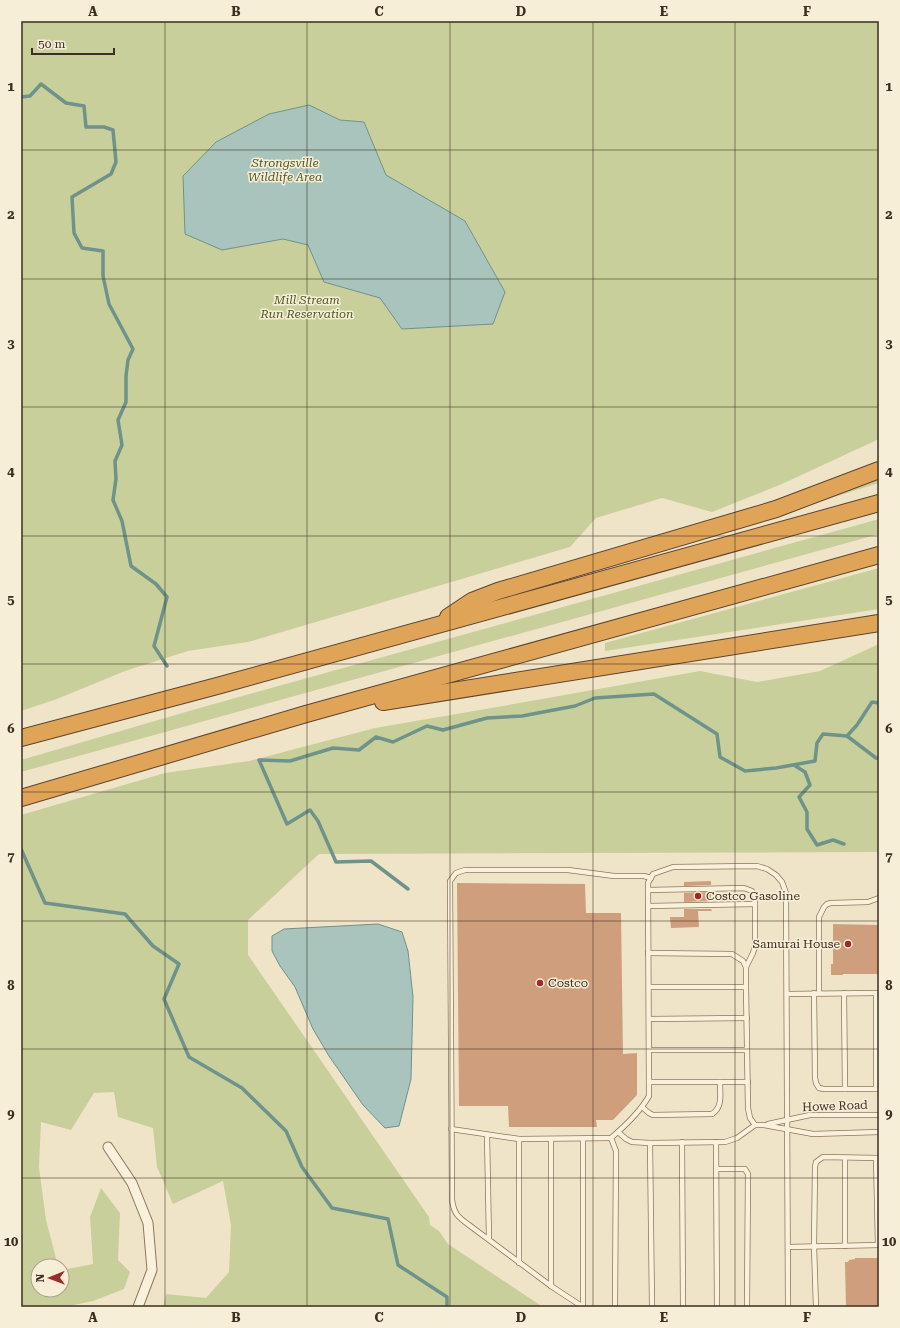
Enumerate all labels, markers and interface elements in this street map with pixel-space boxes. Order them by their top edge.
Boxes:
text: A [88,4,98,19]
text: B [231,4,241,19]
text: C [374,4,384,19]
text: D [516,4,526,19]
text: E [660,4,668,19]
text: F [803,4,811,19]
scale bar [32,30,114,56]
text: 50 m [38,37,65,51]
text: 1 [7,79,15,94]
text: 1 [885,79,893,94]
park label: Strongsville Wildlife Area [248,156,322,184]
text: 2 [7,207,15,222]
text: 2 [885,207,893,222]
park label: Mill Stream Run Reservation [259,293,354,321]
text: 3 [7,336,15,351]
text: 3 [885,336,893,351]
text: 4 [7,464,15,479]
text: 4 [885,464,893,479]
text: 5 [7,592,15,607]
text: 5 [885,592,893,607]
text: 6 [7,721,15,736]
text: 6 [885,721,893,736]
text: 7 [7,849,15,864]
text: 7 [885,849,893,864]
place label: Costco Gasoline [706,889,801,903]
marker: Costco Gasoline [693,891,703,901]
place label: Samurai House [753,937,840,951]
marker: Samurai House [843,939,853,949]
place label: Costco [548,976,588,990]
text: 8 [7,978,15,993]
marker: Costco [535,978,545,988]
text: 8 [885,978,893,993]
street label: Howe Road [802,1098,868,1114]
text: 9 [7,1106,15,1121]
text: 9 [885,1106,893,1121]
text: 10 [4,1234,18,1249]
text: 10 [882,1234,896,1249]
north arrow [30,1258,70,1298]
text: N [34,1273,47,1283]
text: A [88,1310,98,1325]
text: B [231,1310,241,1325]
text: C [374,1310,384,1325]
text: D [516,1310,526,1325]
text: E [660,1310,668,1325]
text: F [803,1310,811,1325]

